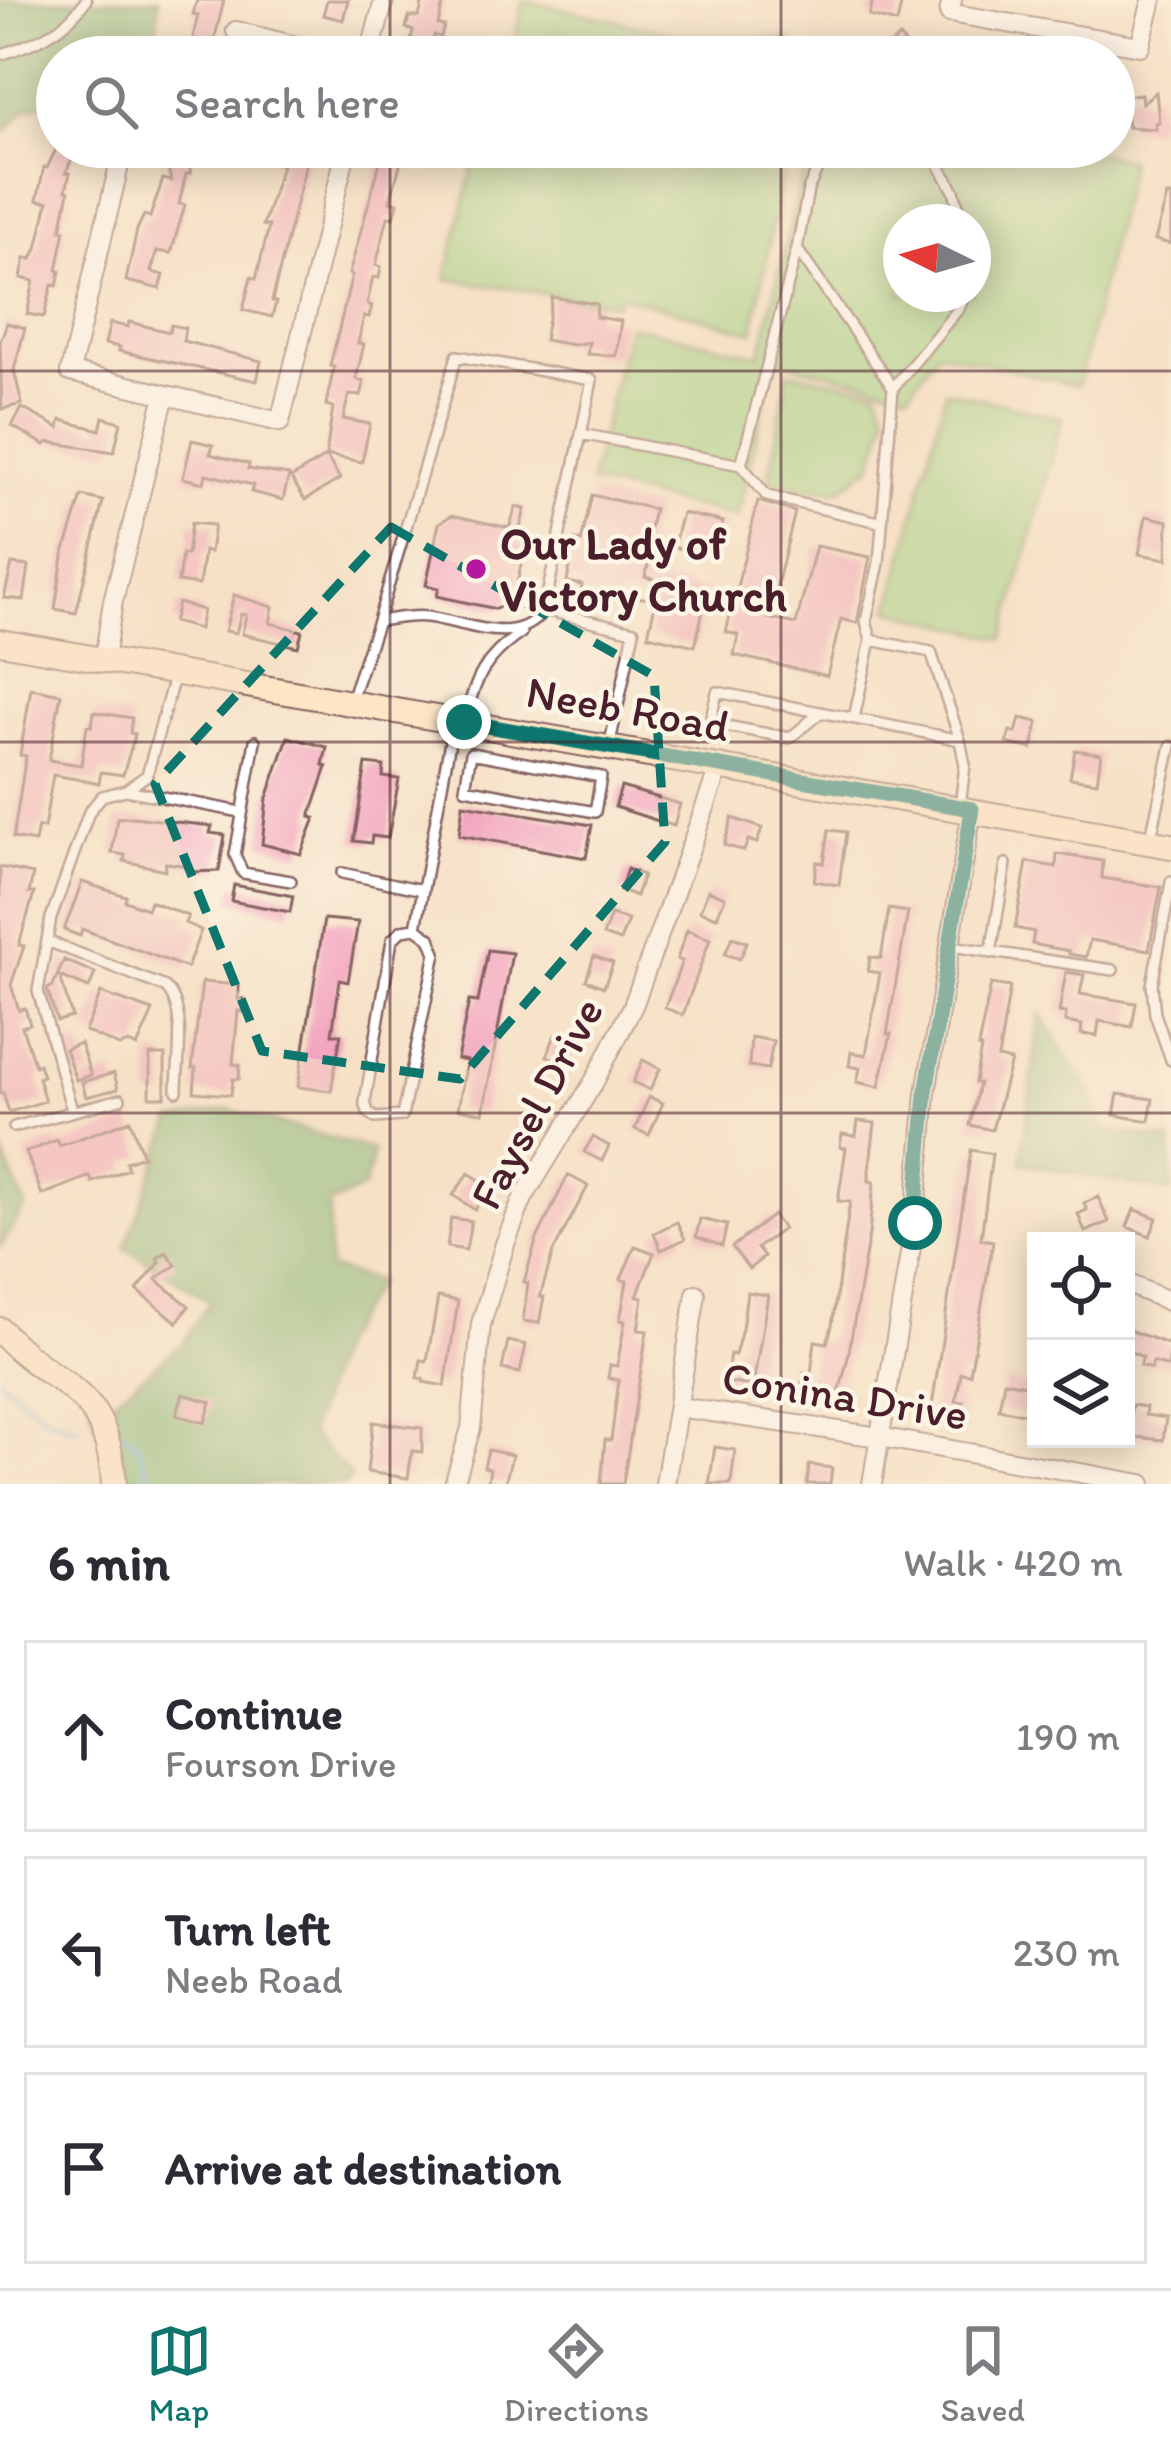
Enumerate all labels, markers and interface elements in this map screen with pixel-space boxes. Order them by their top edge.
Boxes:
search box [36,36,1135,168]
icon: search [78,69,144,135]
text: Search here [174,75,400,129]
north arrow [883,204,991,312]
place label: Our Lady of Victory Church [500,516,787,622]
marker: Our Lady of Victory Church [463,556,489,582]
street label: Neeb Road [522,664,734,752]
route end [437,695,491,749]
street label: Faysel Drive [458,988,614,1218]
route start [888,1196,942,1250]
map controls [1027,1232,1135,1448]
button: locate [1027,1232,1135,1340]
button: layers [1027,1340,1135,1448]
street label: Conina Drive [718,1349,972,1441]
text: 6 min [48,1532,170,1593]
text: Walk · 420 m [903,1539,1123,1586]
text: Continue [165,1686,343,1740]
icon: ahead [51,1703,117,1769]
text: 190 m [1016,1713,1120,1760]
text: Fourson Drive [165,1740,396,1787]
text: Turn left [165,1902,331,1956]
icon: left [51,1919,117,1985]
text: 230 m [1013,1929,1120,1976]
text: Neeb Road [165,1956,343,2003]
icon: arrive [51,2135,117,2201]
text: Arrive at destination [165,2141,561,2195]
tab: Map [146,2318,212,2429]
tab: Directions [504,2318,649,2429]
tab: Saved [941,2318,1025,2429]

